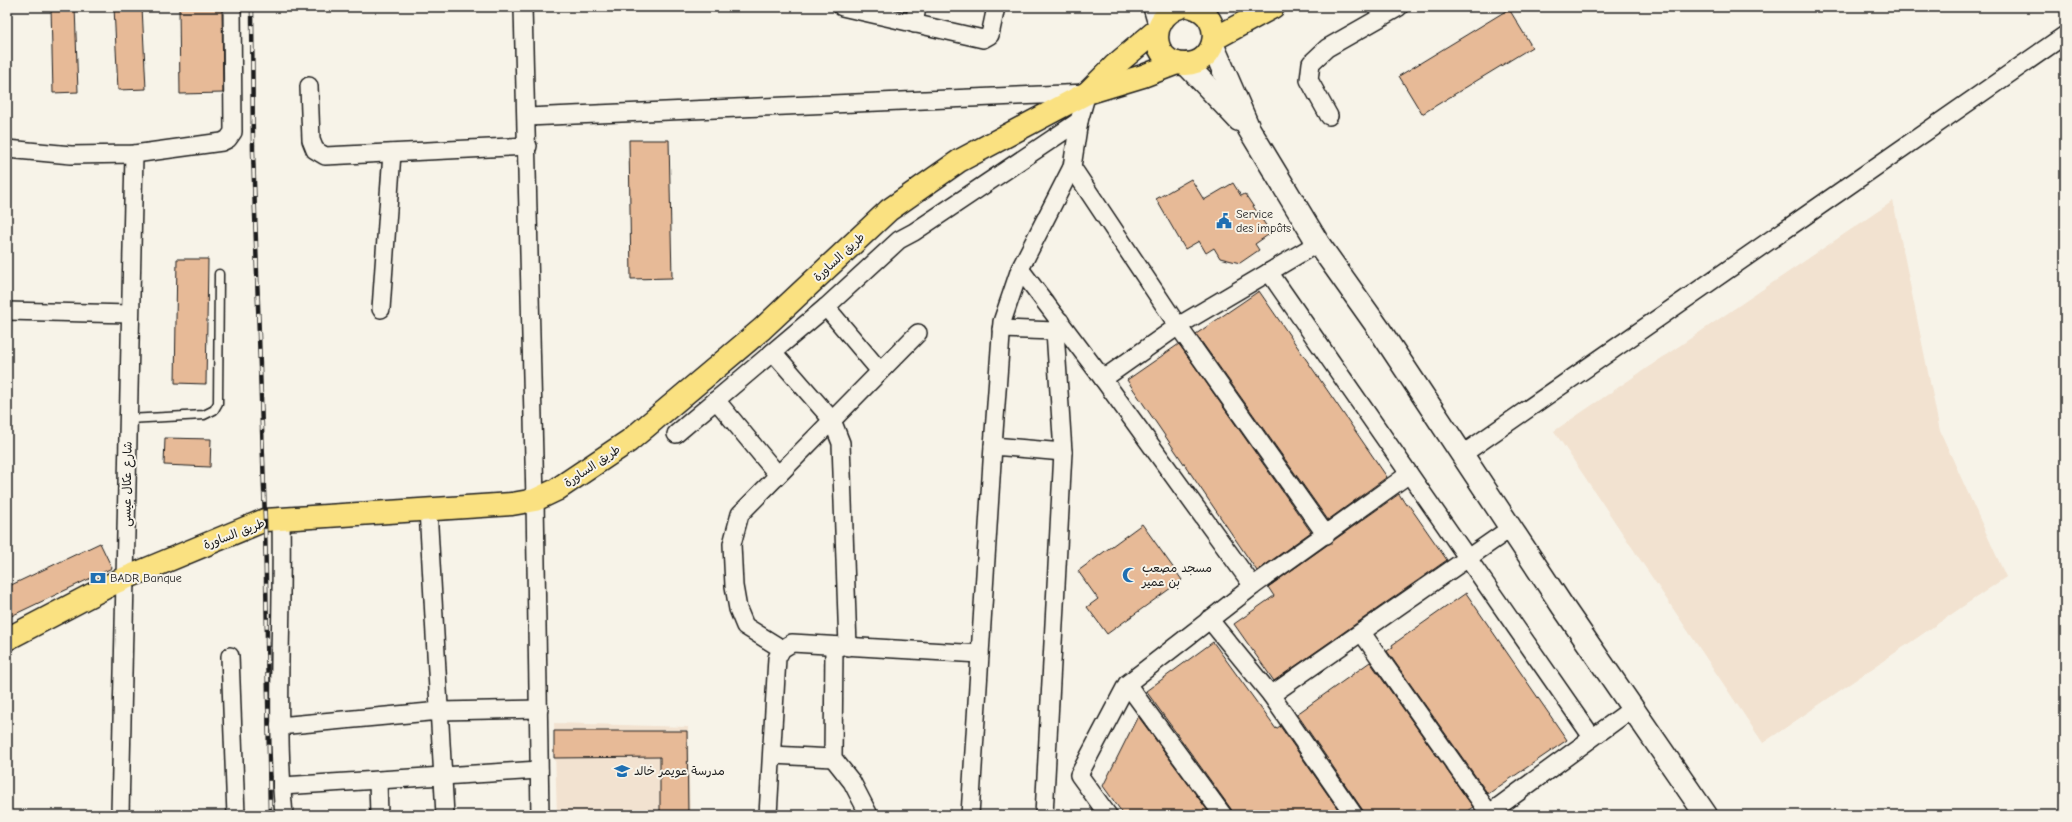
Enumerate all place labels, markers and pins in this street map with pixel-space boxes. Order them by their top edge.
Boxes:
place label: Service des impôts [1236,207,1291,235]
public building icon: Service des impôts [1215,212,1233,230]
place label: مسجد مصعب بن عمير [1141,561,1212,590]
mosque icon: مسجد مصعب بن عمير [1121,566,1139,584]
bank icon: BADR Banque [89,569,107,587]
place label: BADR Banque [110,571,182,585]
school or university icon: مدرسة عويمر خالد [613,762,631,780]
place label: مدرسة عويمر خالد [634,764,725,778]

